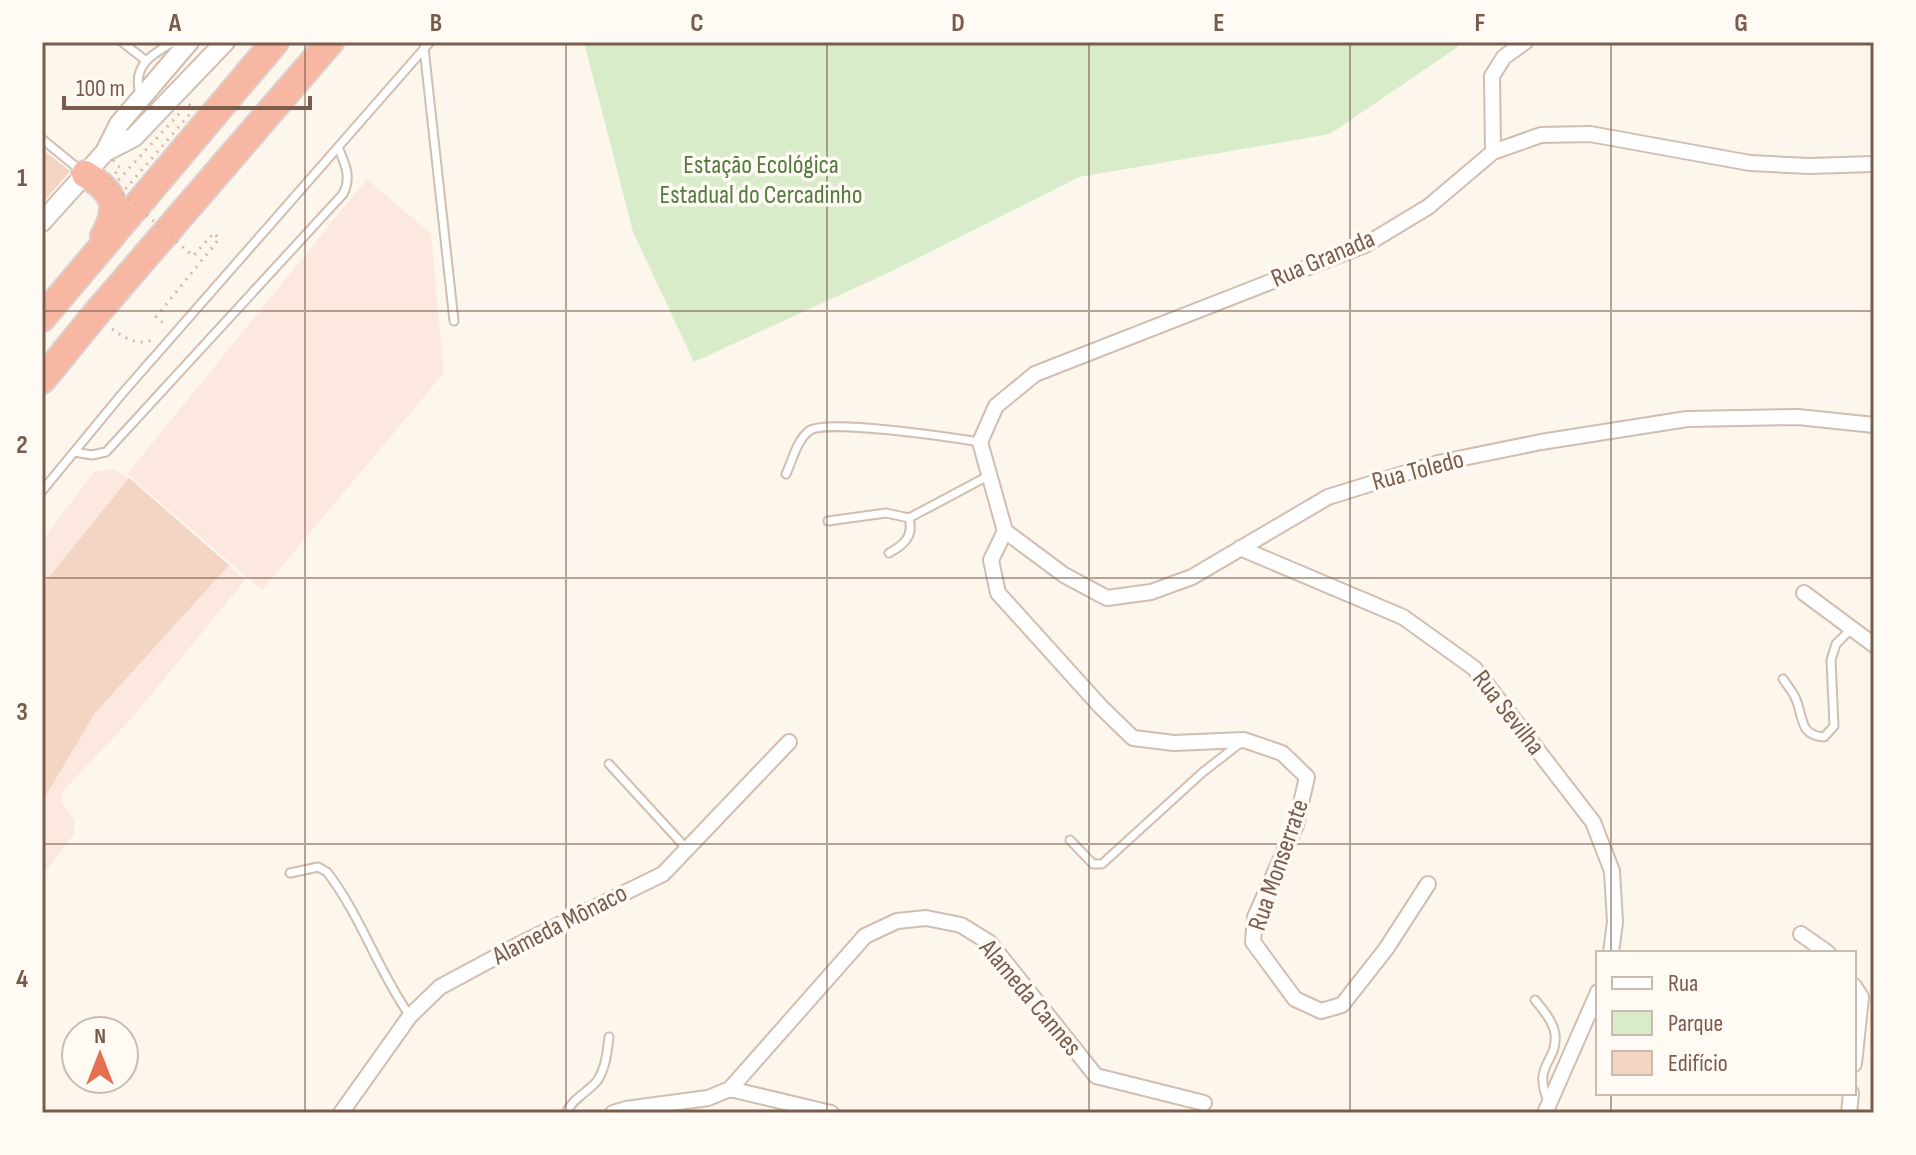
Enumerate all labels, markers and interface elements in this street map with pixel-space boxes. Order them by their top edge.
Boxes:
text: A [168,8,182,39]
text: B [430,8,442,39]
text: C [690,8,704,39]
text: D [951,8,965,39]
text: E [1213,8,1225,39]
text: F [1475,8,1486,39]
text: G [1734,8,1748,39]
scale bar [64,60,310,110]
text: 100 m [76,74,125,103]
park label: Estação Ecológica Estadual do Cercadinho [660,150,862,211]
text: 1 [17,163,27,194]
street label: Rua Granada [1267,223,1379,295]
text: 2 [16,430,28,461]
street label: Rua Toledo [1369,444,1467,498]
street label: Rua Sevilha [1465,664,1551,762]
text: 3 [16,697,28,728]
street label: Rua Monserrate [1242,795,1316,935]
street label: Alameda Mônaco [487,878,632,973]
street label: Alameda Cannes [972,933,1088,1063]
legend [1596,951,1856,1095]
text: 4 [16,964,28,995]
text: Rua [1668,969,1698,998]
text: Parque [1668,1009,1723,1038]
north arrow [60,1015,140,1095]
text: N [94,1023,106,1050]
text: Edifício [1668,1049,1728,1078]

